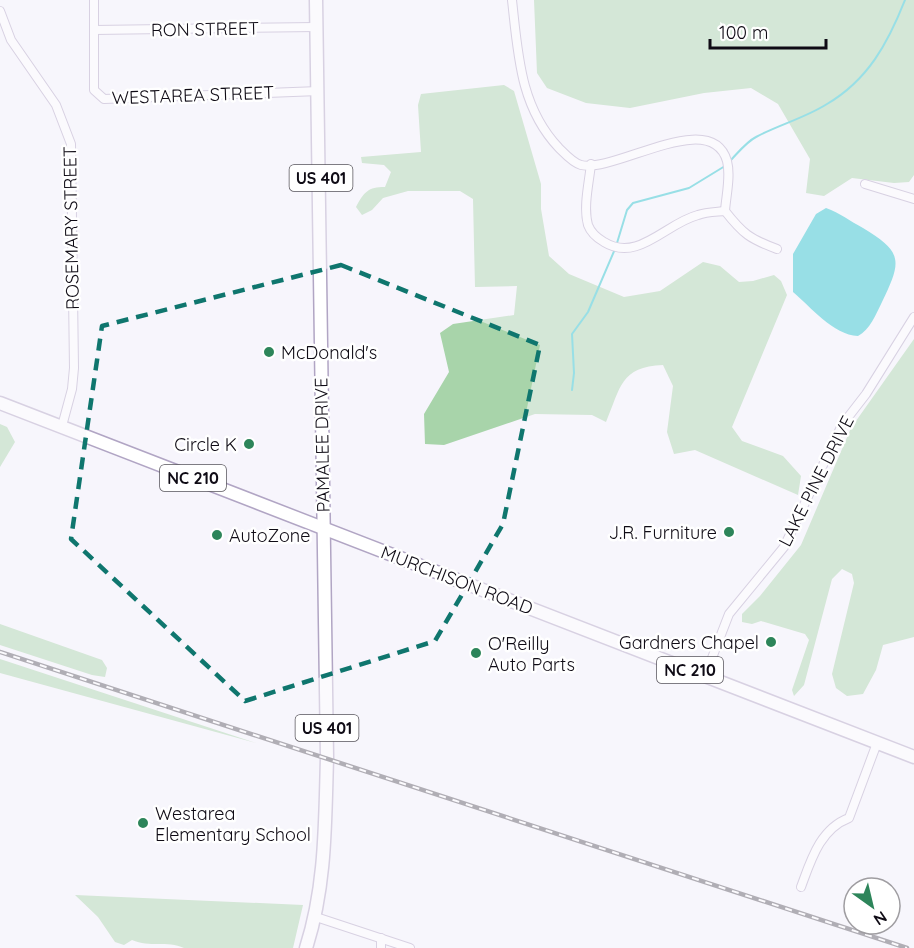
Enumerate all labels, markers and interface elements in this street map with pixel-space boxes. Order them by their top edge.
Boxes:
scale bar [710,12,826,50]
street label: RON STREET [151,17,259,41]
text: 100 m [719,21,768,44]
street label: WESTAREA STREET [111,81,275,109]
street label: ROSEMARY STREET [58,146,84,310]
road number: US 401 [290,165,352,191]
place label: McDonald's [281,341,377,364]
marker: McDonald's [262,345,276,359]
street label: PAMALEE DRIVE [309,377,335,513]
street label: LAKE PINE DRIVE [773,412,859,550]
place label: Circle K [174,433,237,456]
marker: Circle K [242,437,256,451]
road number: NC 210 [160,465,226,491]
place label: J.R. Furniture [609,521,717,544]
place label: AutoZone [229,524,310,547]
marker: J.R. Furniture [722,525,736,539]
marker: AutoZone [210,528,224,542]
street label: MURCHISON ROAD [378,540,536,620]
place label: Gardners Chapel [619,631,759,654]
place label: O'Reilly Auto Parts [488,632,575,676]
marker: Gardners Chapel [764,635,778,649]
marker: O'Reilly Auto Parts [469,646,483,660]
road number: NC 210 [657,657,723,683]
road number: US 401 [296,715,358,741]
place label: Westarea Elementary School [155,802,311,846]
marker: Westarea Elementary School [136,816,150,830]
north arrow [842,876,902,936]
text: N [870,907,891,930]

